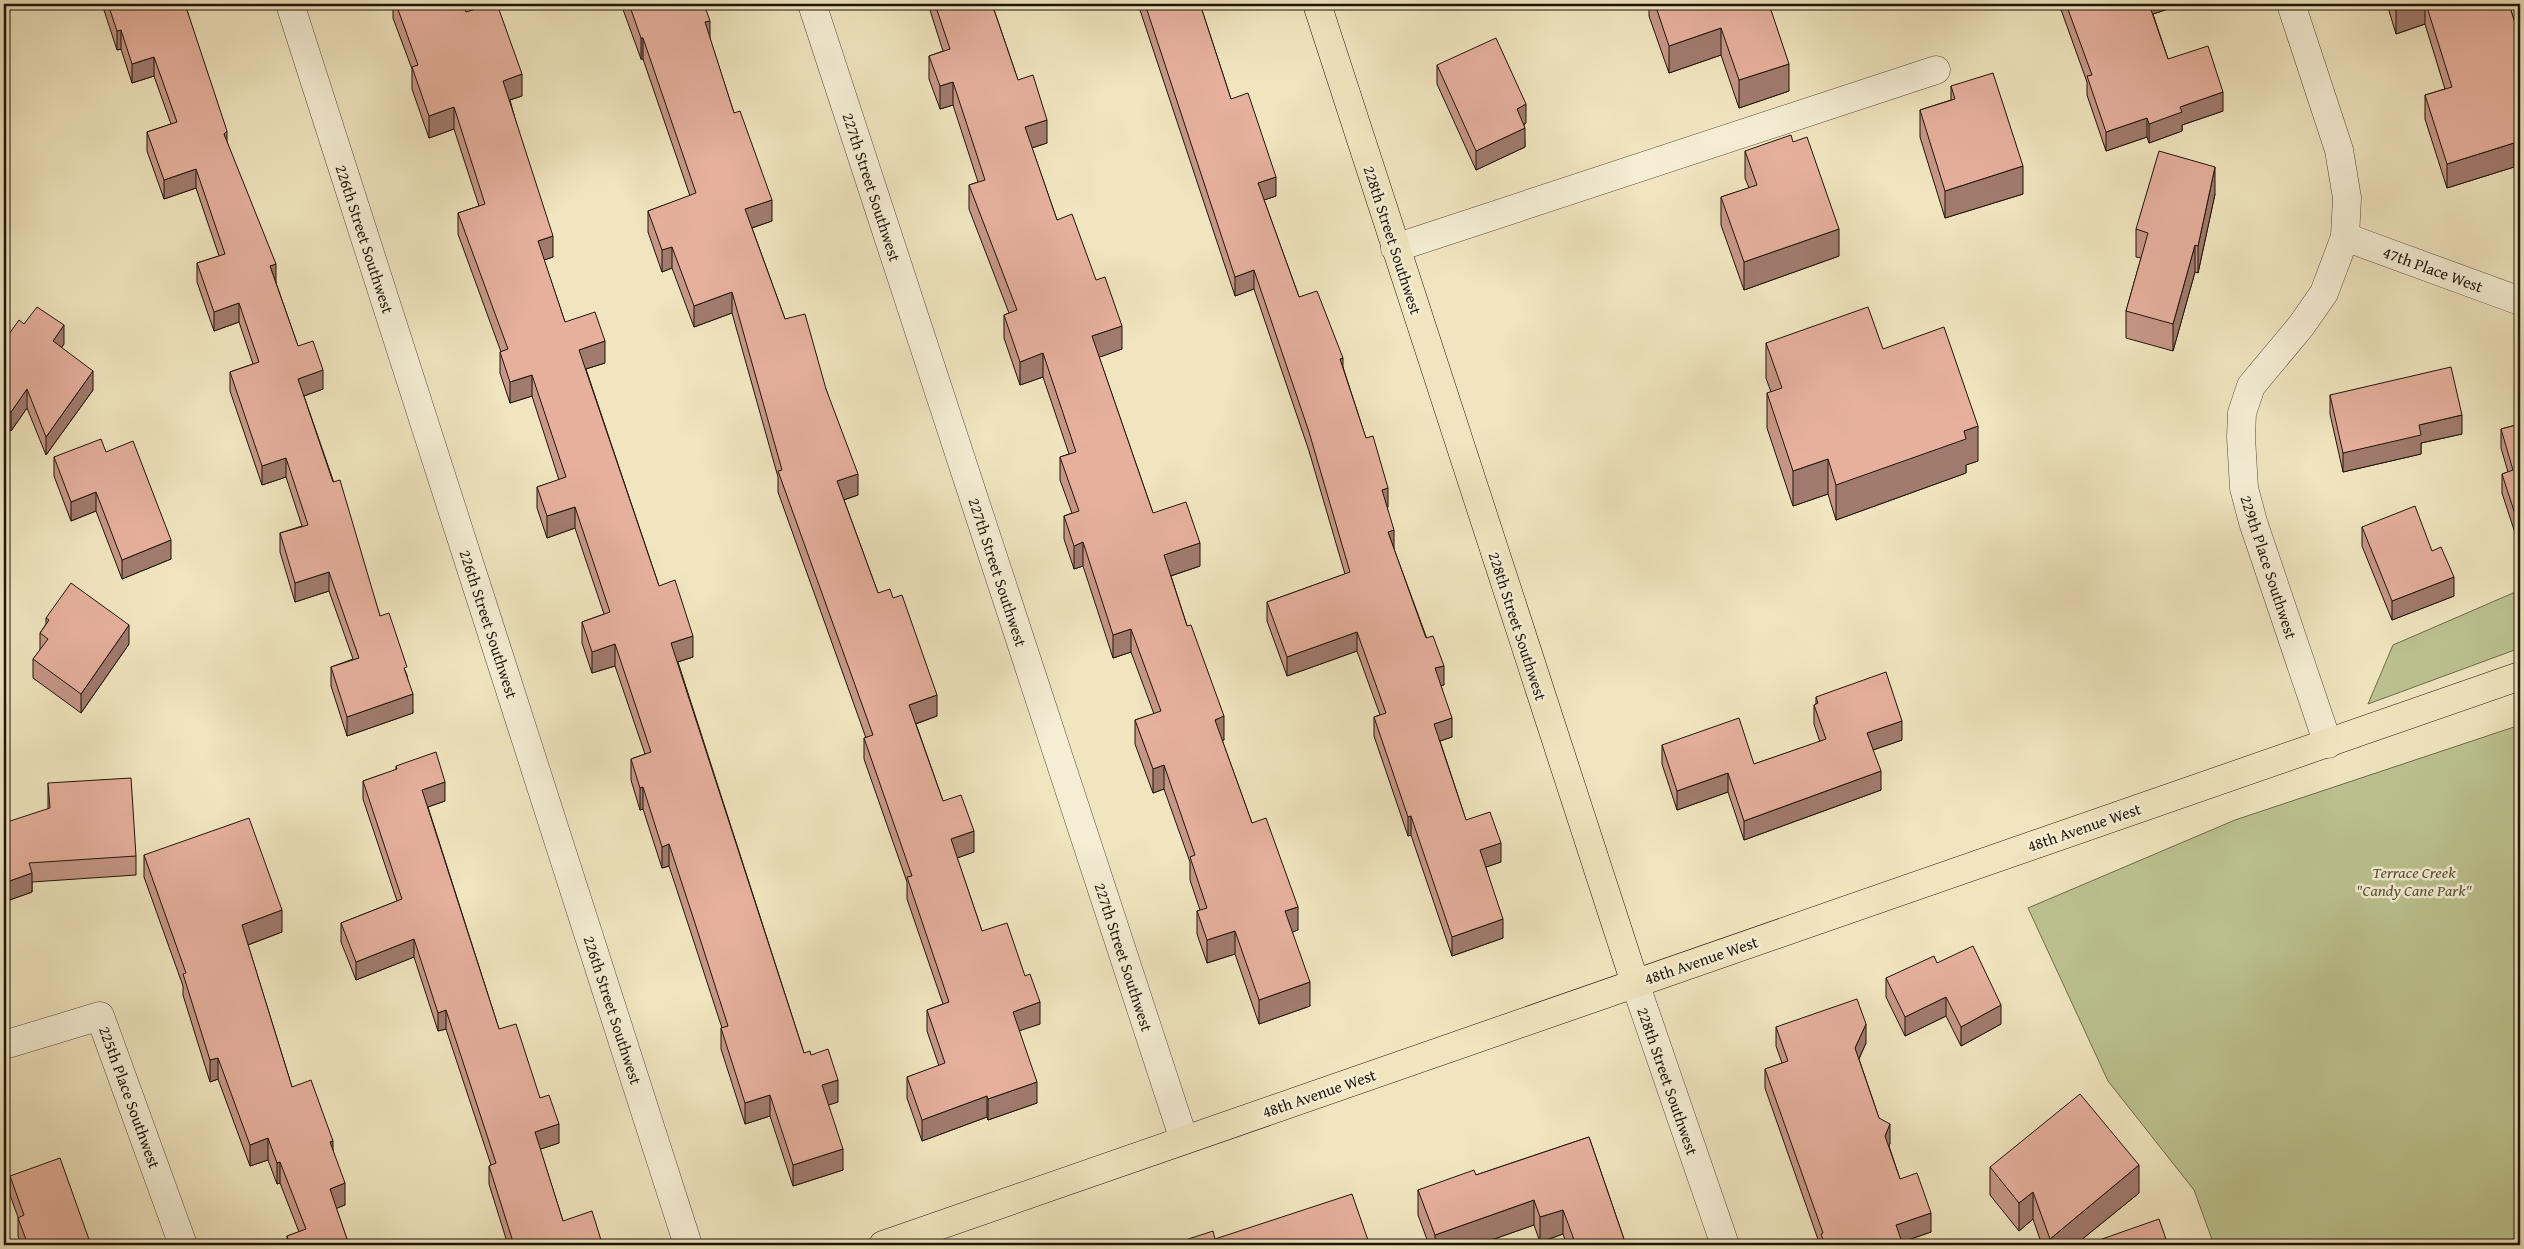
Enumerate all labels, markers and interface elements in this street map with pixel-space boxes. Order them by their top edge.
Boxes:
street label: 227th Street Southwest [837,110,907,265]
street label: 226th Street Southwest [330,162,400,317]
street label: 228th Street Southwest [1358,163,1428,318]
street label: 47th Place West [2380,240,2487,298]
street label: 229th Place Southwest [2234,492,2304,642]
street label: 227th Street Southwest [963,495,1033,650]
street label: 226th Street Southwest [454,547,524,702]
street label: 228th Street Southwest [1483,549,1553,704]
street label: 48th Avenue West [2024,796,2144,858]
park label: Terrace Creek "Candy Cane Park" [2356,860,2473,902]
street label: 227th Street Southwest [1089,880,1159,1035]
street label: 48th Avenue West [1641,929,1761,991]
street label: 226th Street Southwest [578,933,648,1088]
street label: 228th Street Southwest [1631,1004,1705,1159]
street label: 225th Place Southwest [93,1022,167,1172]
street label: 48th Avenue West [1259,1062,1379,1124]

